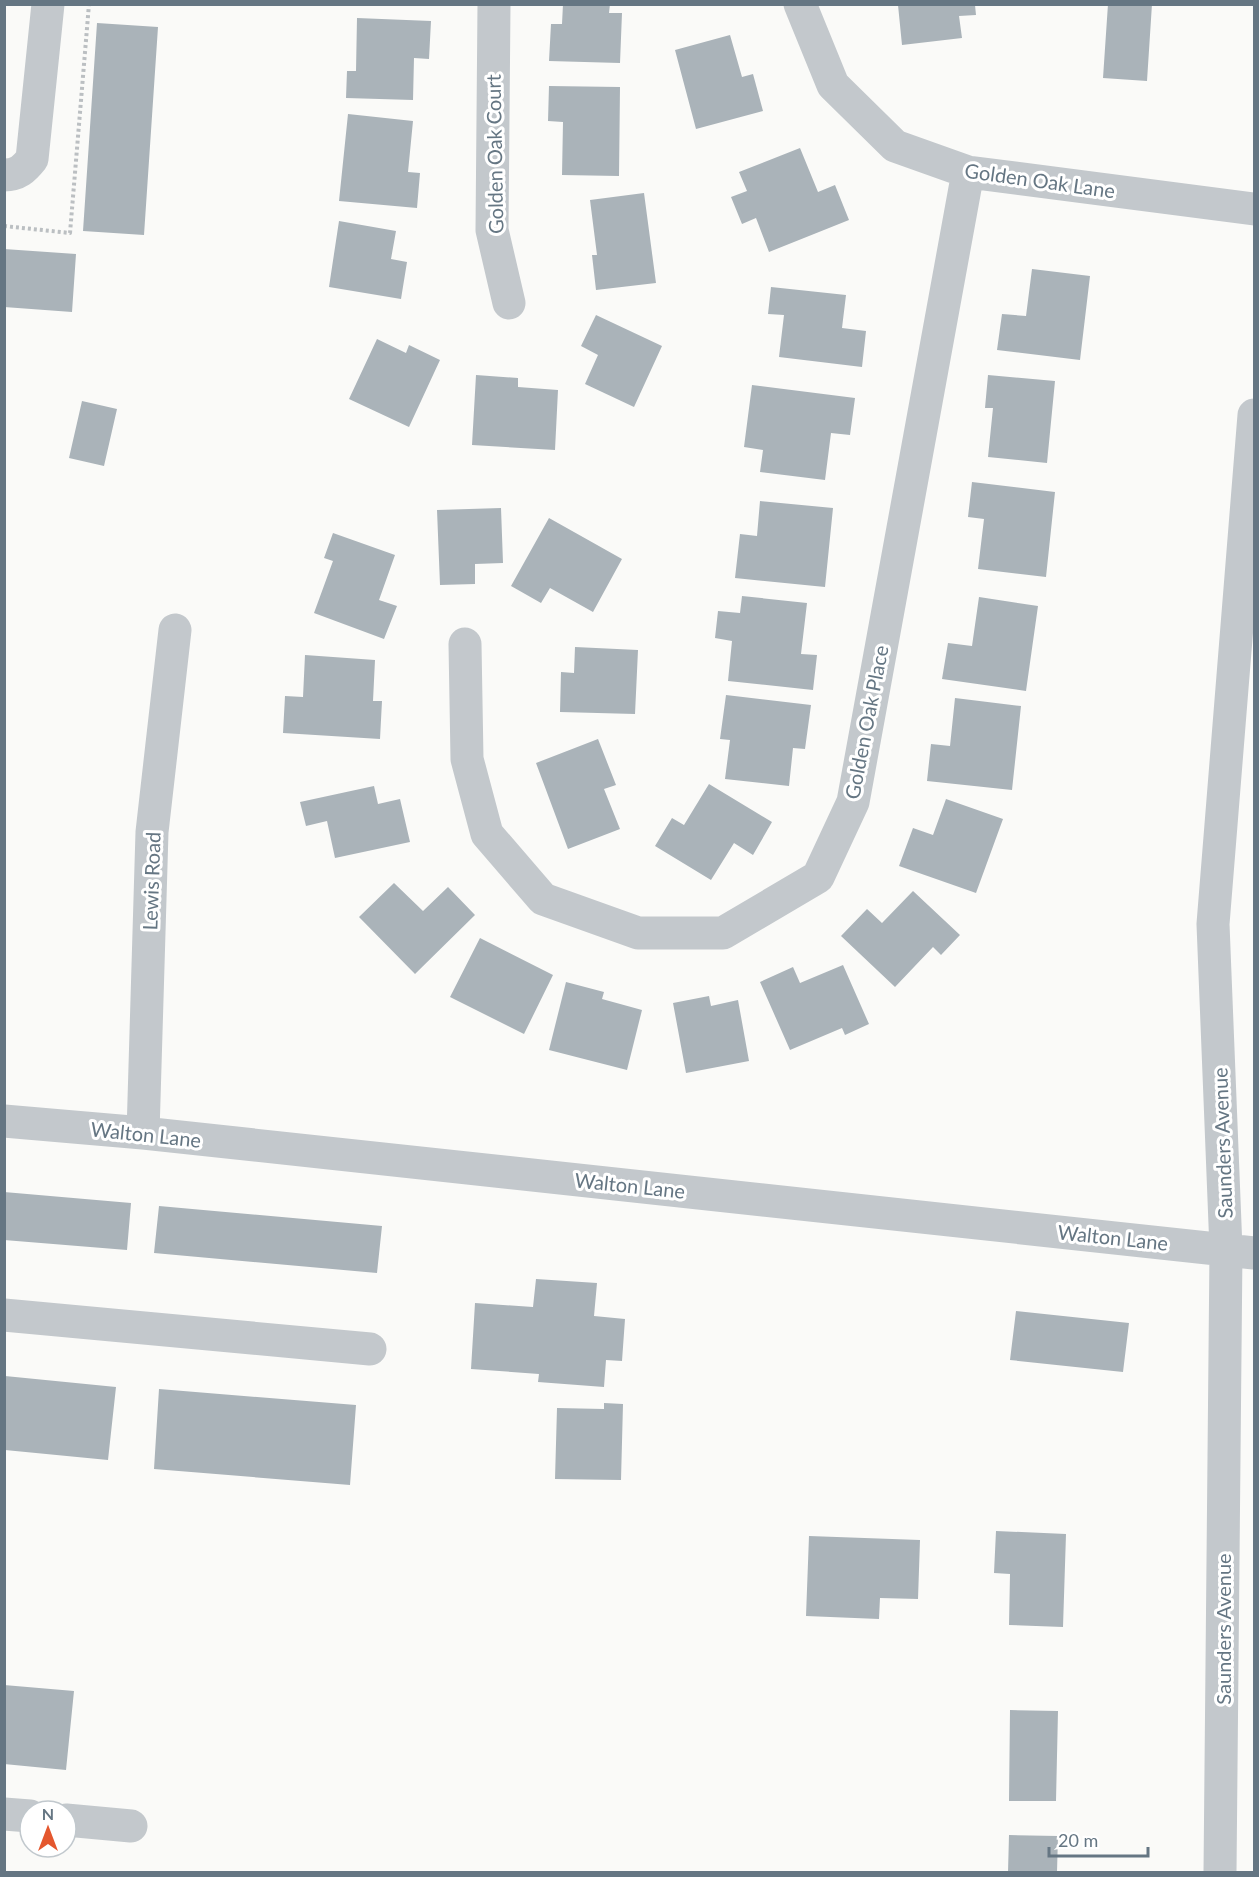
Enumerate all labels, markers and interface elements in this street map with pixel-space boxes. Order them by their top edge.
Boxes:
street label: Golden Oak Court [481,74,507,234]
street label: Golden Oak Lane [963,158,1117,202]
street label: Golden Oak Place [839,643,893,801]
street label: Lewis Road [137,831,165,931]
street label: Saunders Avenue [1207,1067,1237,1219]
street label: Walton Lane [90,1116,202,1152]
street label: Walton Lane [574,1167,686,1203]
street label: Walton Lane [1057,1219,1169,1255]
street label: Saunders Avenue [1211,1553,1235,1705]
north arrow [18,1799,78,1859]
text: N [42,1804,54,1823]
scale bar [1049,1820,1148,1858]
text: 20 m [1058,1829,1098,1851]

